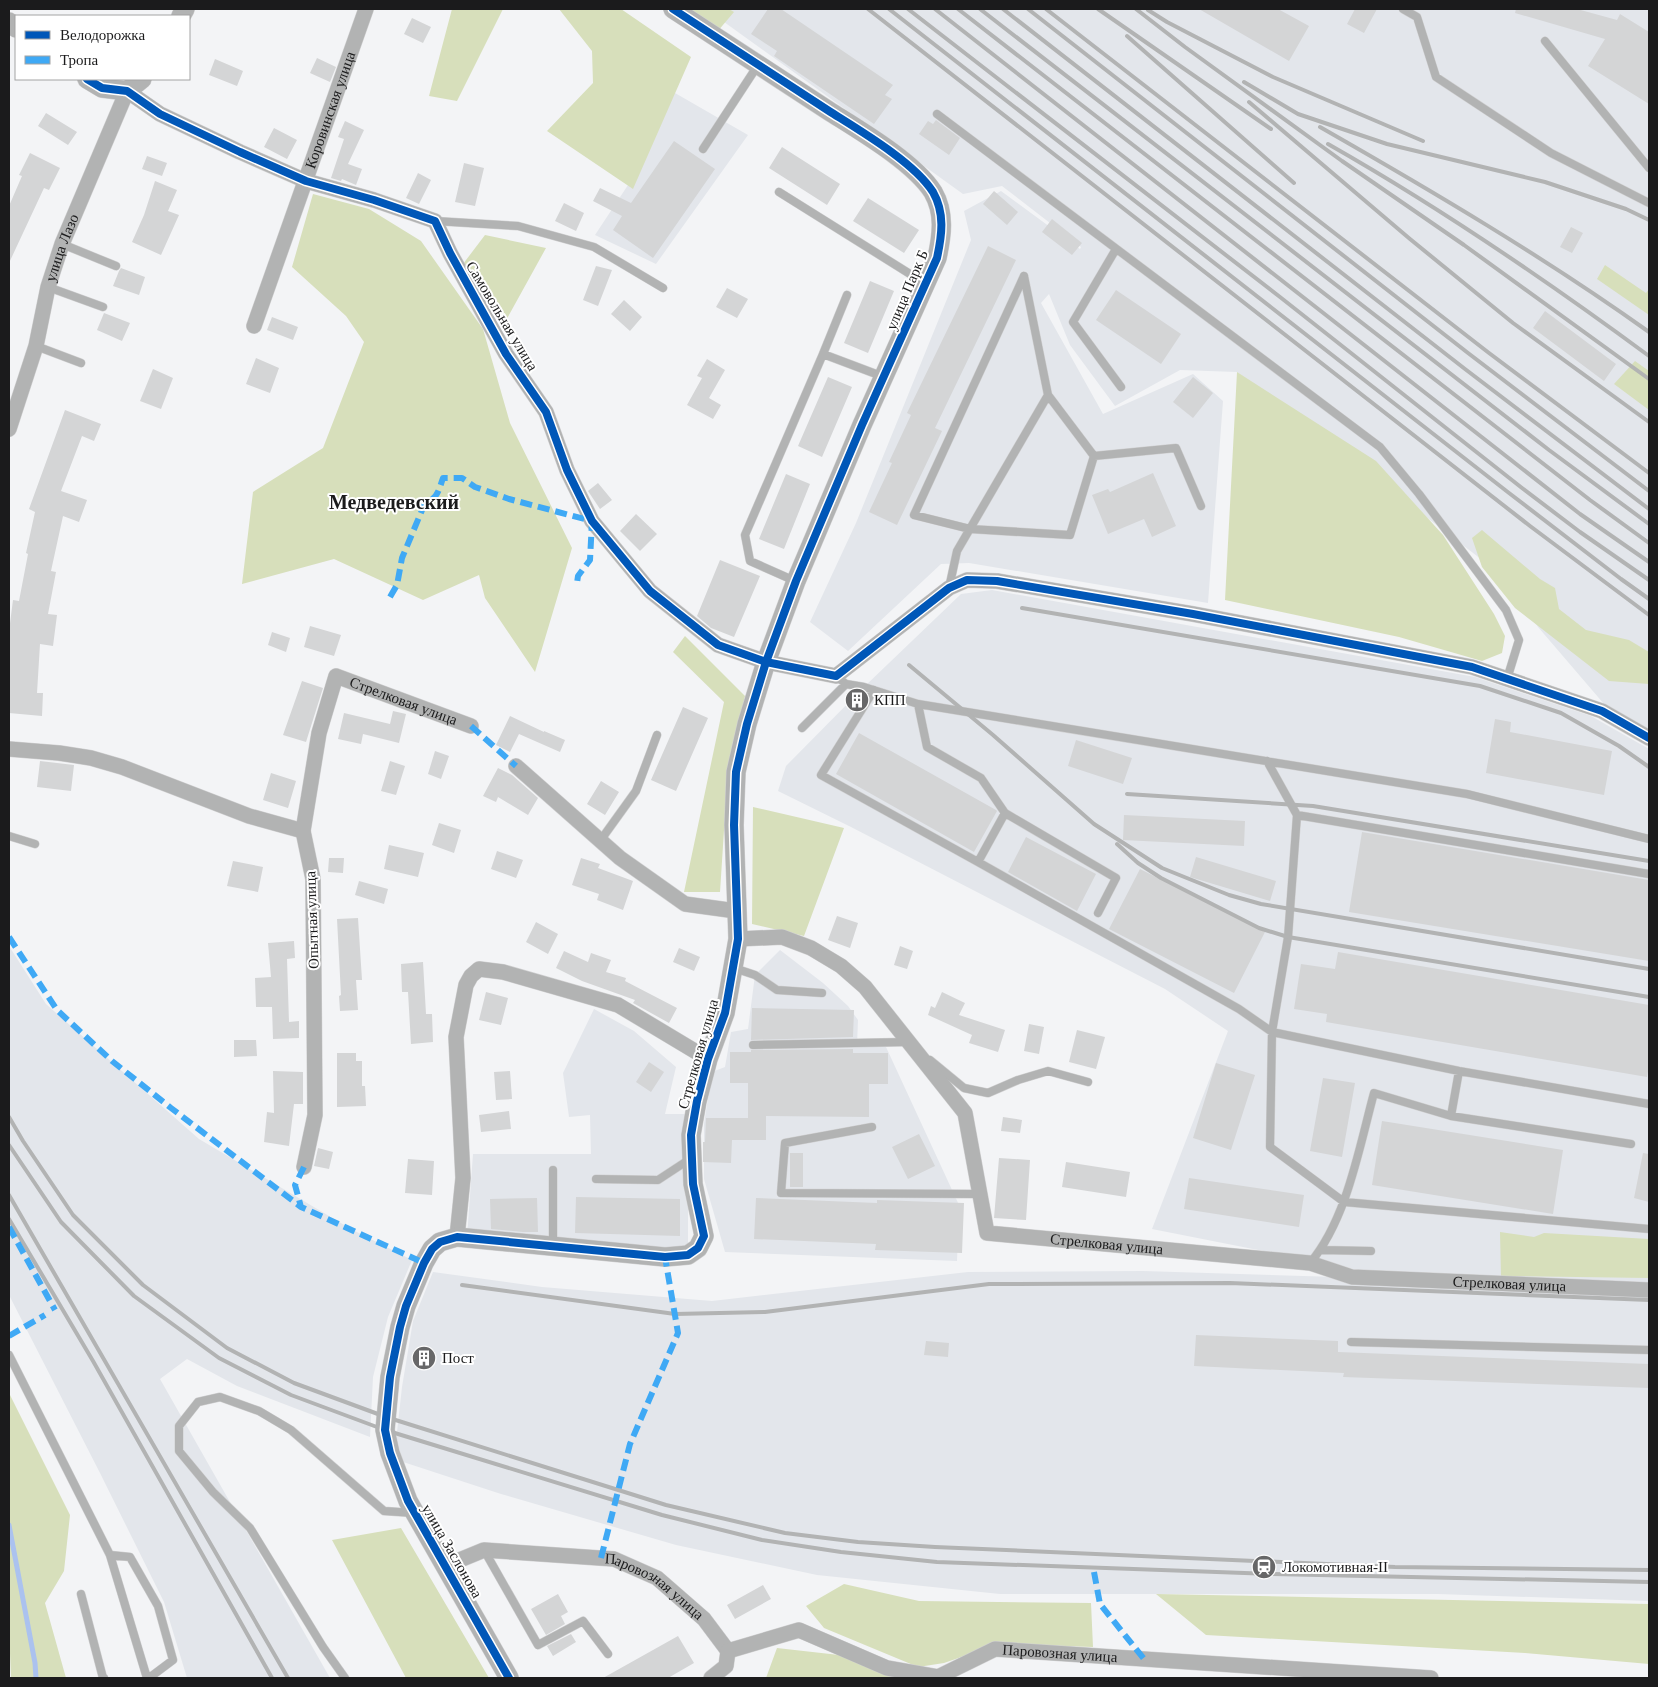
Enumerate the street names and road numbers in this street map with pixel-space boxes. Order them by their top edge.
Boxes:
street label: Коровинская улица [302,49,358,171]
street label: улица Лазо [42,212,82,284]
street label: улица Парк Б [883,248,931,332]
street label: Самовольная улица [463,258,541,374]
street label: Стрелковая улица [348,674,460,728]
street label: Опытная улица [302,870,322,969]
street label: Стрелковая улица [675,997,721,1111]
street label: Стрелковая улица [1049,1231,1164,1257]
street label: Стрелковая улица [1452,1273,1567,1294]
street label: улица Заслонова [419,1501,486,1601]
street label: Паровозная улица [604,1550,707,1623]
street label: Паровозная улица [1002,1642,1118,1665]

